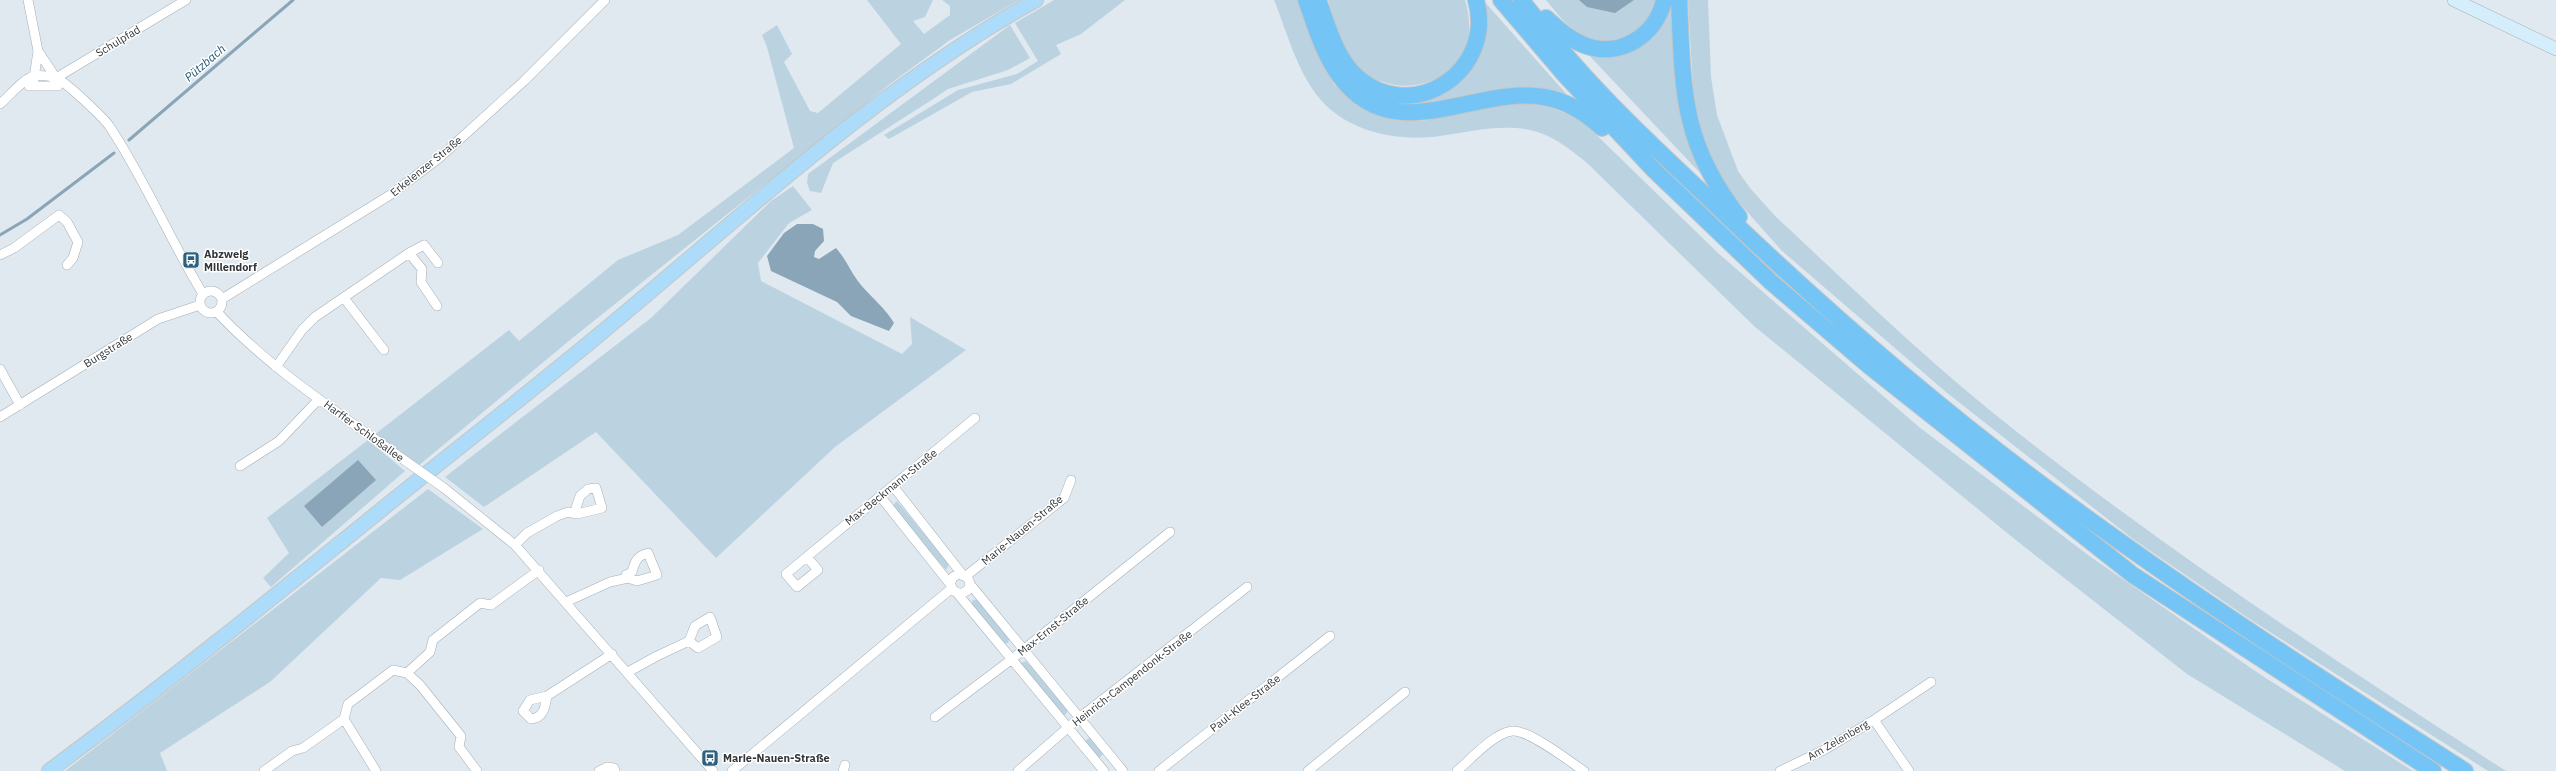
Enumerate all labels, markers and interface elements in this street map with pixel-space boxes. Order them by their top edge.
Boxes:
street label: Schulpfad [93,22,143,60]
water label: Pützbach [181,41,228,85]
street label: Erkelenzer Straße [387,133,465,199]
place label: Abzweig Millendorf [204,247,257,274]
bus stop icon: Abzweig Millendorf [181,250,201,270]
street label: Burgstraße [81,329,135,371]
street label: Harffer Schloßallee [321,397,407,465]
street label: Max-Beckmann-Straße [842,446,940,528]
street label: Marie-Nauen-Straße [979,492,1065,568]
street label: Max-Ernst-Straße [1015,593,1091,659]
street label: Heinrich-Campendonk-Straße [1069,627,1195,729]
street label: Paul-Klee-Straße [1207,671,1283,735]
street label: Am Zelenberg [1805,717,1872,763]
bus stop icon: Marie-Nauen-Straße [700,748,720,768]
place label: Marie-Nauen-Straße [723,751,830,765]

